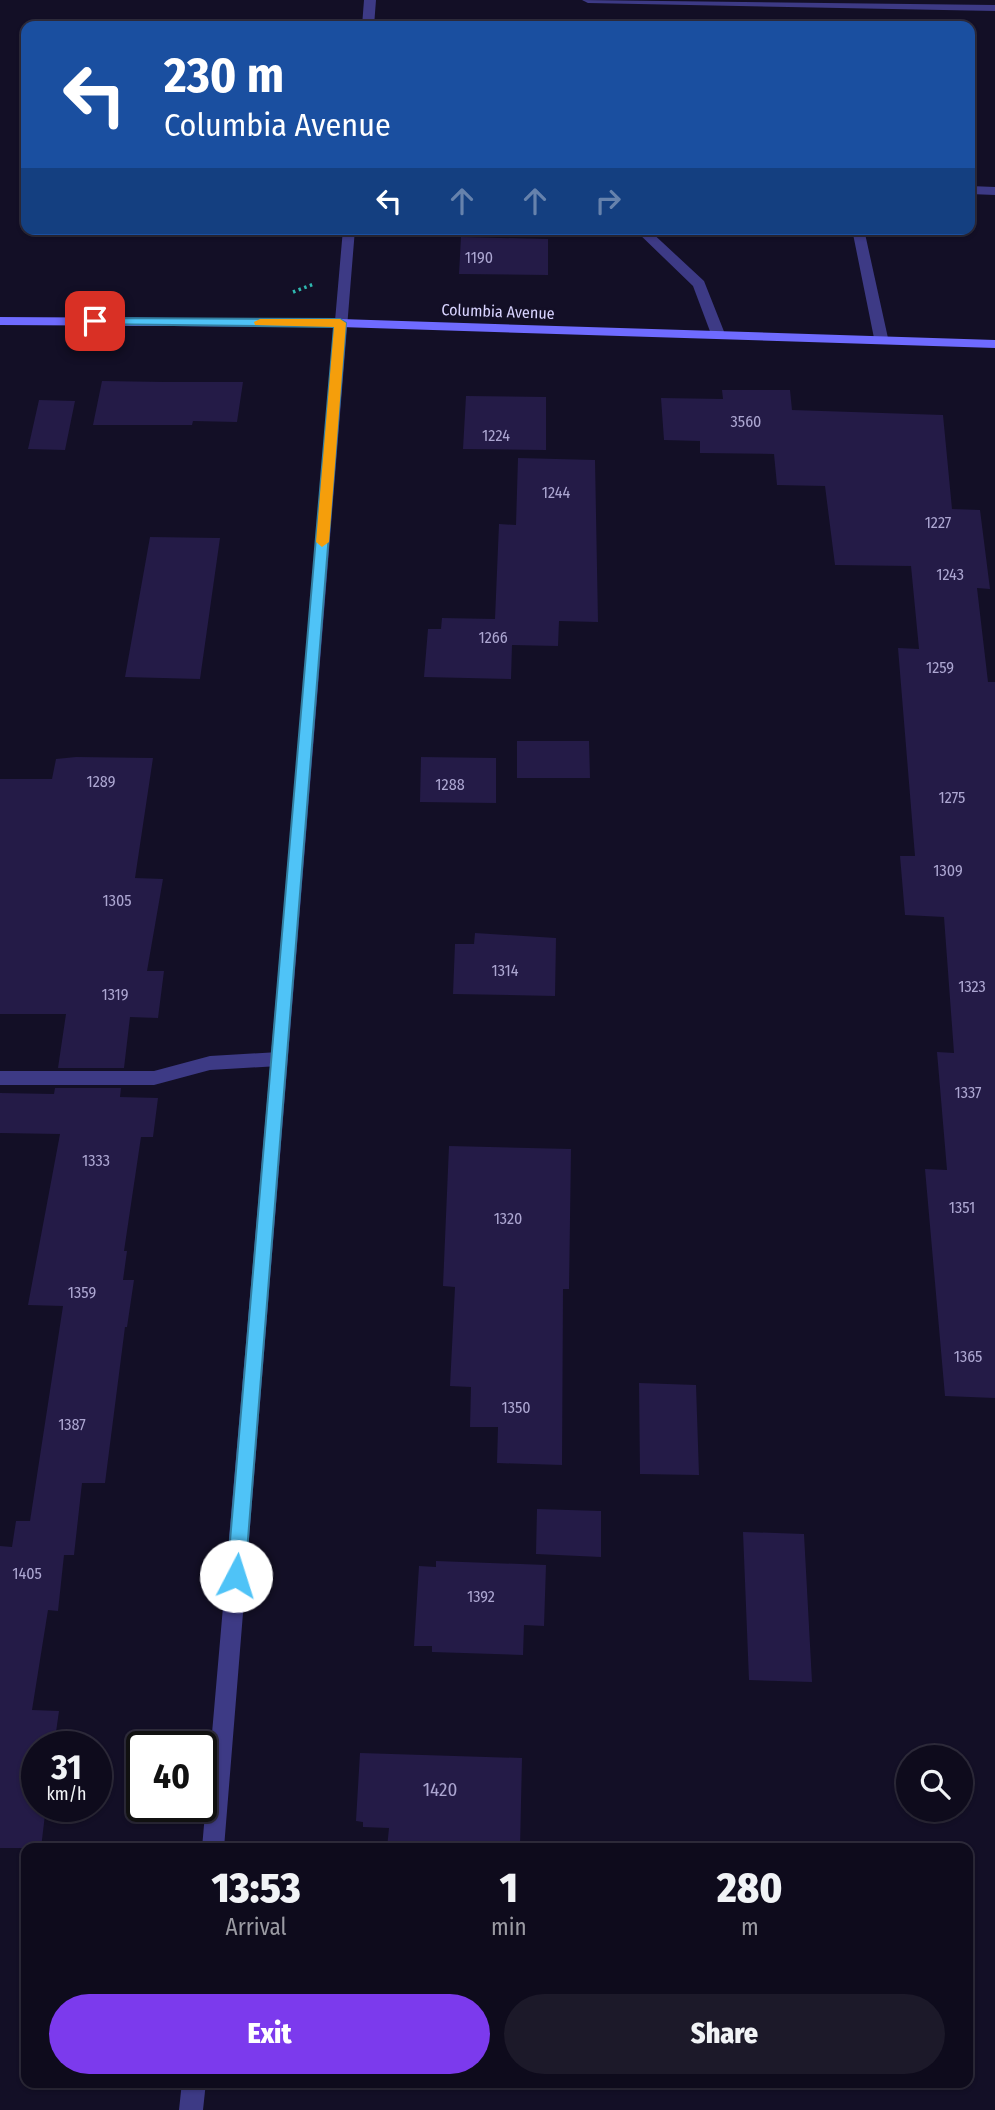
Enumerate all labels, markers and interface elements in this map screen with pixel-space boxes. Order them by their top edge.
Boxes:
text: 230 m [164,46,284,105]
icon: left [49,49,140,140]
text: Columbia Avenue [164,106,391,144]
icon: left [370,182,408,220]
icon: ahead [443,182,481,220]
icon: ahead [516,182,554,220]
icon: right [589,182,627,220]
house number: 1190 [465,248,493,267]
pin [65,291,125,351]
street label: Columbia Avenue [441,300,555,323]
icon: arrive [76,302,114,340]
house number: 3560 [731,412,761,431]
house number: 1224 [482,426,510,445]
house number: 1244 [542,483,570,502]
house number: 1227 [925,513,952,532]
house number: 1243 [936,565,964,584]
house number: 1266 [478,628,508,647]
house number: 1259 [926,658,954,677]
house number: 1289 [87,772,116,791]
house number: 1288 [435,775,465,794]
house number: 1275 [939,788,965,807]
house number: 1309 [933,861,963,880]
house number: 1305 [102,891,132,910]
house number: 1314 [491,961,519,980]
house number: 1323 [958,977,986,996]
house number: 1319 [101,985,129,1004]
house number: 1337 [954,1083,982,1102]
house number: 1333 [82,1151,110,1170]
house number: 1351 [949,1198,975,1217]
house number: 1320 [494,1209,522,1228]
house number: 1359 [68,1283,96,1302]
house number: 1365 [954,1347,982,1366]
house number: 1350 [501,1398,531,1417]
house number: 1387 [58,1415,86,1434]
position arrow [199,1539,273,1613]
house number: 1405 [12,1564,42,1583]
house number: 1392 [467,1587,495,1606]
speed limit sign: 40 [126,1731,217,1822]
map controls [896,1745,973,1822]
button: search [896,1745,973,1822]
text: 31 [51,1746,82,1788]
house number: 1420 [423,1778,457,1801]
text: km/h [46,1783,87,1805]
text: 13:53 [211,1863,301,1913]
text: 1 [500,1863,518,1913]
text: 280 [717,1863,783,1913]
text: Arrival [226,1913,287,1941]
text: min [491,1913,527,1941]
text: m [741,1913,759,1941]
button: Exit [49,1994,490,2074]
button: Share [504,1994,945,2074]

